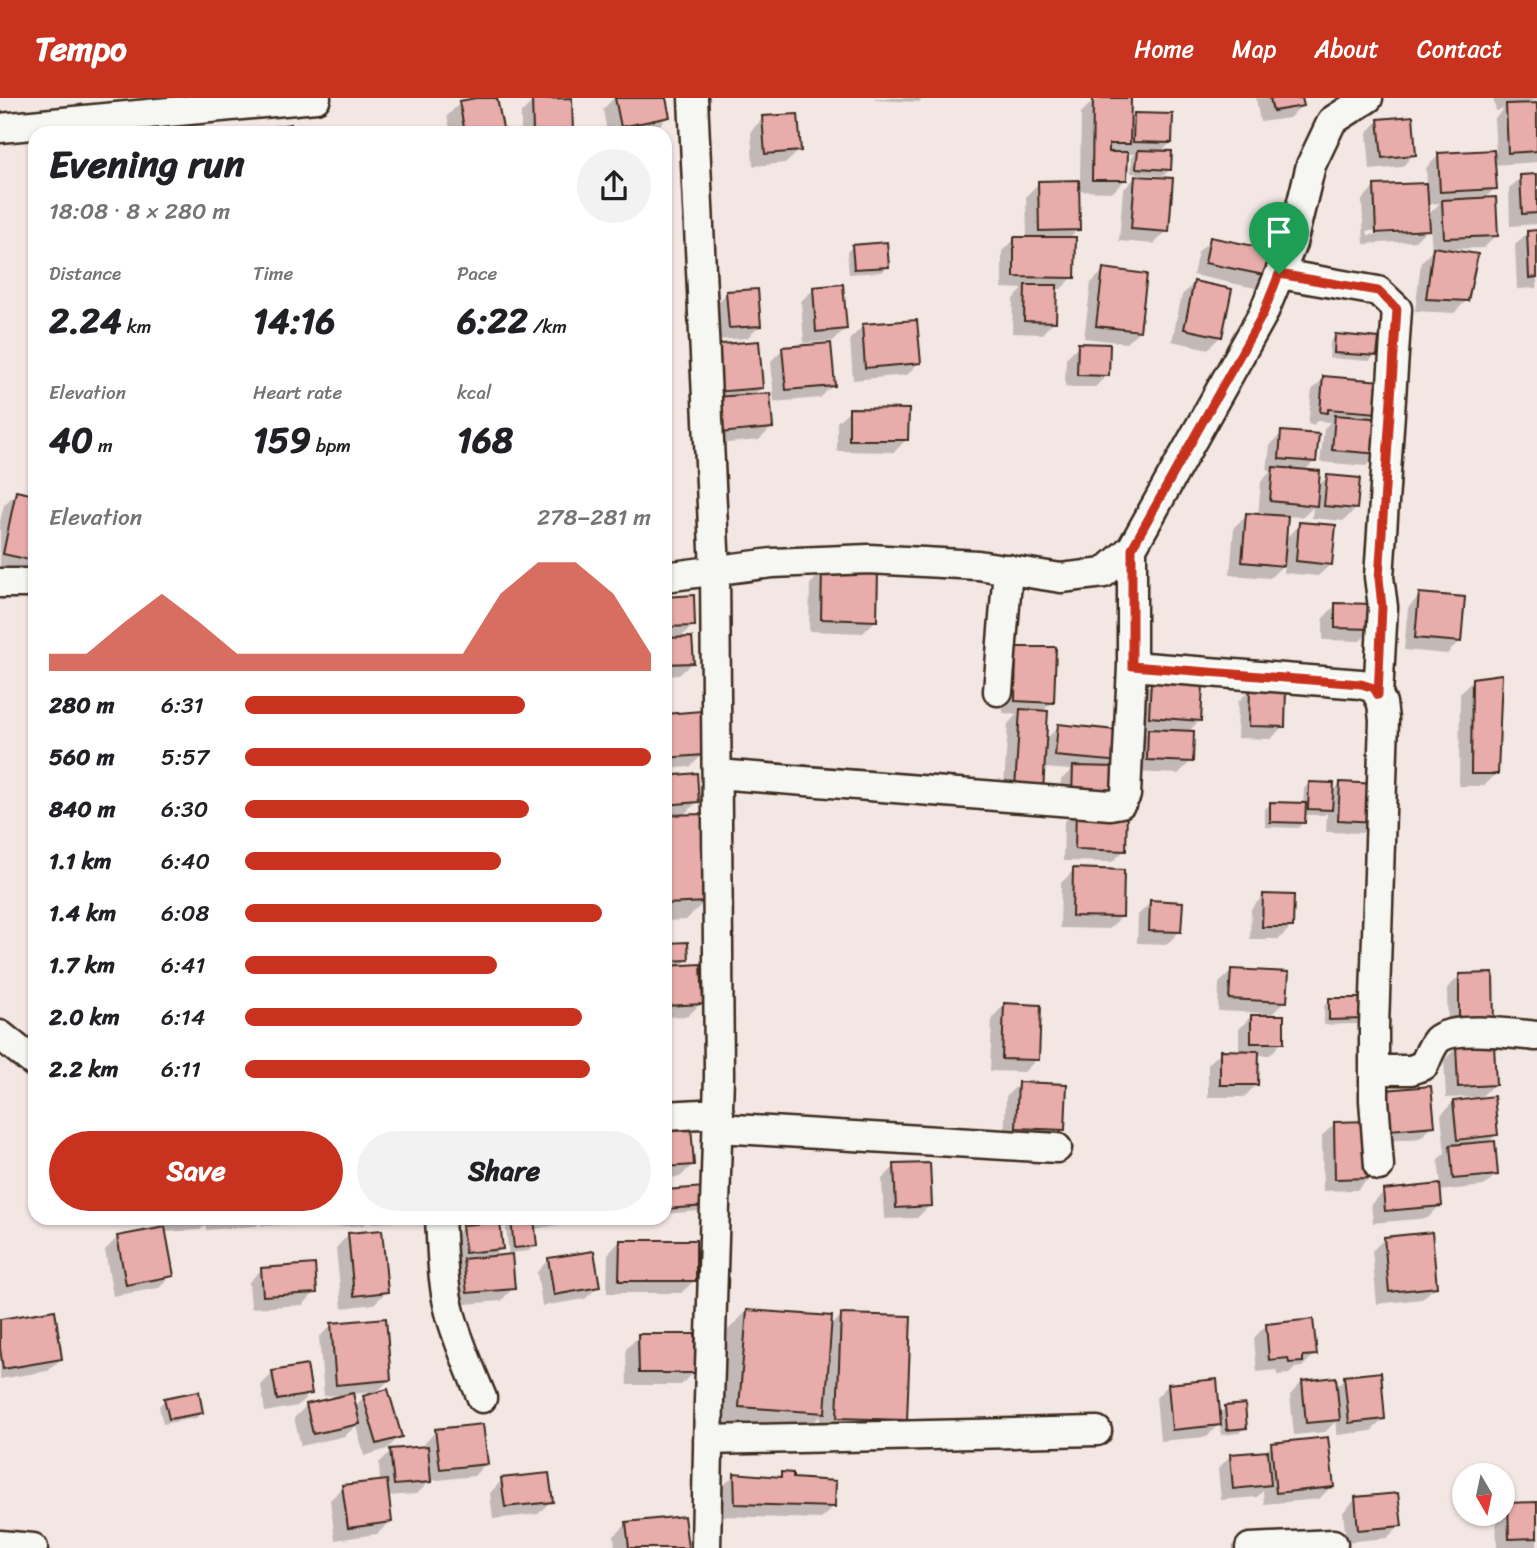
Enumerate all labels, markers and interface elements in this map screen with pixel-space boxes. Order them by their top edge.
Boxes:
text: Tempo [35,20,127,78]
text: Home [1134,28,1194,70]
text: Map [1232,28,1276,70]
text: About [1314,28,1379,70]
text: Contact [1417,28,1502,70]
text: Evening run [49,131,245,198]
button: share [577,149,651,223]
text: 18:08 · 8 × 280 m [49,191,230,232]
pin [1249,202,1309,274]
icon: arrive [1260,213,1298,251]
text: Distance [49,257,121,290]
text: Time [253,257,293,290]
text: Pace [457,257,497,290]
text: 2.24 [49,290,122,352]
text: 14:16 [253,290,335,352]
text: 6:22 [457,290,528,352]
text: km [122,310,151,343]
text: /km [528,310,567,343]
text: Elevation [49,376,126,409]
text: Heart rate [253,376,342,409]
text: kcal [457,376,492,409]
text: 40 [49,409,93,471]
text: 159 [253,409,311,471]
text: 168 [457,409,513,471]
text: m [93,429,113,462]
text: bpm [311,429,351,462]
text: Elevation [49,497,142,538]
text: 278–281 m [537,497,651,538]
text: 280 m [49,685,114,726]
text: 6:31 [161,685,204,726]
text: 560 m [49,737,114,778]
text: 5:57 [161,737,209,778]
text: 840 m [49,789,115,830]
text: 6:30 [161,789,208,830]
text: 1.1 km [49,841,112,882]
text: 6:40 [161,841,210,882]
text: 1.4 km [49,893,116,934]
text: 6:08 [161,893,209,934]
text: 1.7 km [49,945,115,986]
text: 6:41 [161,945,205,986]
text: 2.0 km [49,997,120,1038]
text: 6:14 [161,997,205,1038]
text: 2.2 km [49,1049,118,1090]
text: 6:11 [161,1049,201,1090]
button: Save [49,1131,343,1211]
button: Share [357,1131,651,1211]
north arrow [1452,1463,1516,1526]
map controls [1452,1463,1515,1526]

